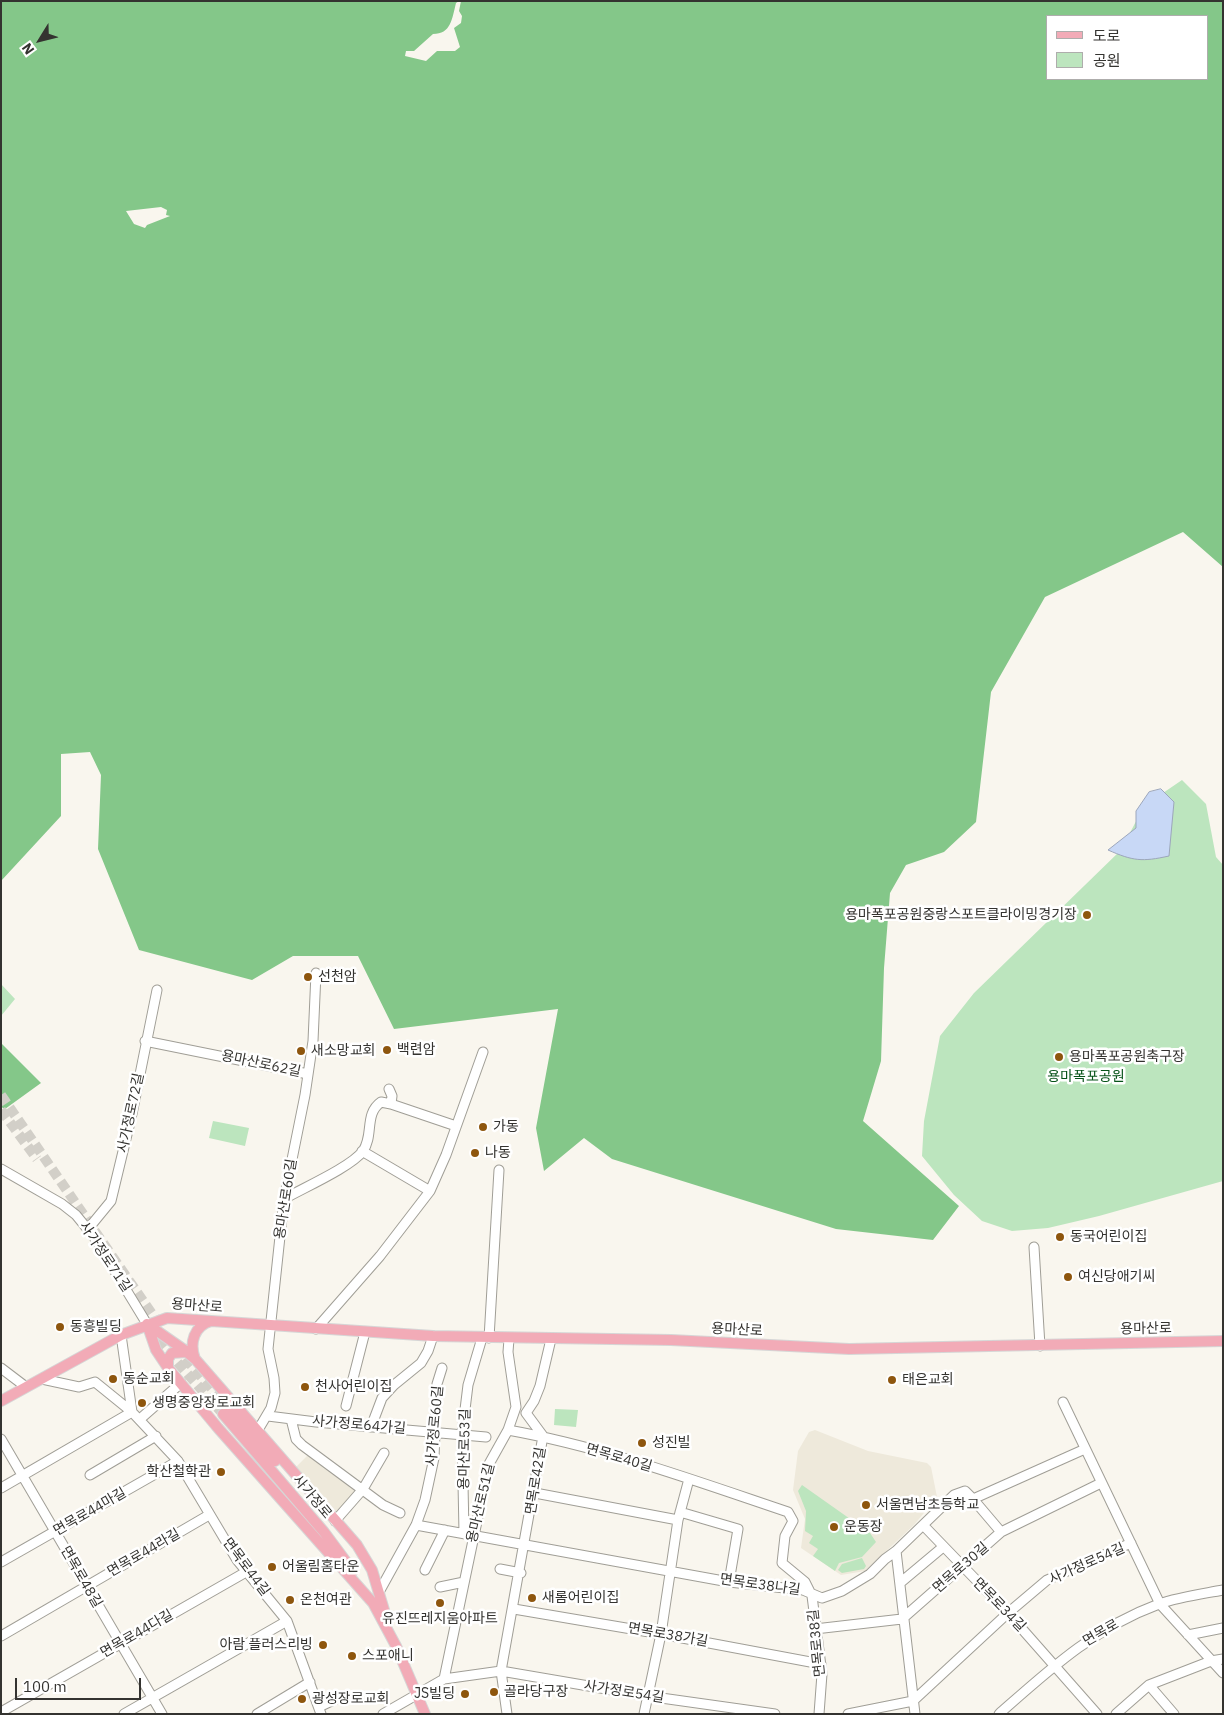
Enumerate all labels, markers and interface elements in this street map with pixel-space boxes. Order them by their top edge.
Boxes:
north arrow [15,15,65,65]
legend [1046,15,1209,80]
text: 도로 [1093,26,1121,45]
text: N [18,39,38,58]
text: 공원 [1093,51,1121,70]
place label: 용마폭포공원중랑스포트클라이밍경기장 [845,907,1077,923]
marker: 용마폭포공원중랑스포트클라이밍경기장 [1081,909,1093,921]
place label: 선천암 [318,969,357,985]
marker: 선천암 [302,971,314,983]
place label: 백련암 [397,1042,436,1058]
place label: 새소망교회 [311,1043,375,1059]
marker: 백련암 [381,1044,393,1056]
marker: 새소망교회 [295,1045,307,1057]
street label: 용마산로62길 [220,1047,302,1081]
place label: 용마폭포공원축구장 [1069,1049,1185,1065]
marker: 용마폭포공원축구장 [1053,1051,1065,1063]
park label: 용마폭포공원 [1047,1069,1125,1085]
street label: 사가정로72길 [114,1072,148,1154]
place label: 가동 [493,1119,519,1135]
marker: 가동 [477,1121,489,1133]
place label: 나동 [485,1145,511,1161]
marker: 나동 [469,1147,481,1159]
street label: 용마산로60길 [271,1158,301,1240]
street label: 사가정로71길 [75,1219,135,1295]
place label: 동국어린이집 [1070,1229,1147,1245]
marker: 동국어린이집 [1054,1231,1066,1243]
place label: 여신당애기씨 [1078,1269,1155,1285]
marker: 여신당애기씨 [1062,1271,1074,1283]
street label: 용마산로 [171,1296,223,1316]
place label: 동흥빌딩 [70,1319,122,1335]
street label: 용마산로 [711,1320,763,1340]
street label: 용마산로 [1120,1320,1172,1338]
marker: 동흥빌딩 [54,1321,66,1333]
place label: 동순교회 [123,1371,175,1387]
place label: 태은교회 [902,1372,954,1388]
marker: 동순교회 [107,1373,119,1385]
marker: 태은교회 [886,1374,898,1386]
place label: 천사어린이집 [315,1379,392,1395]
marker: 천사어린이집 [299,1381,311,1393]
street label: 사가정로60길 [423,1385,447,1467]
place label: 생명중앙장로교회 [152,1395,255,1411]
marker: 생명중앙장로교회 [136,1397,148,1409]
street label: 용마산로53길 [456,1408,474,1490]
street label: 사가정로64가길 [311,1413,407,1437]
place label: 성진빌 [652,1435,691,1451]
marker: 성진빌 [636,1437,648,1449]
street label: 면목로40길 [584,1441,654,1475]
street label: 면목로42길 [522,1446,550,1516]
street label: 용마산로51길 [464,1462,498,1544]
place label: 학산철학관 [147,1464,211,1480]
marker: 학산철학관 [215,1466,227,1478]
street label: 사가정로 [289,1472,335,1522]
street label: 면목로44마길 [51,1484,129,1540]
place label: 서울면남초등학교 [876,1497,979,1513]
marker: 서울면남초등학교 [860,1499,872,1511]
place label: 운동장 [844,1519,883,1535]
marker: 운동장 [828,1521,840,1533]
street label: 면목로44라길 [105,1525,183,1581]
street label: 면목로44길 [219,1535,273,1599]
street label: 면목로30길 [930,1539,992,1597]
street label: 사가정로54길 [1046,1540,1128,1588]
street label: 면목로48길 [57,1543,105,1611]
place label: 어울림홈타운 [282,1559,359,1575]
marker: 어울림홈타운 [266,1561,278,1573]
street label: 면목로38나길 [719,1571,801,1599]
street label: 면목로34길 [969,1575,1029,1635]
place label: 새롬어린이집 [542,1590,619,1606]
place label: 온천여관 [300,1592,352,1608]
marker: 새롬어린이집 [526,1592,538,1604]
marker: 온천여관 [284,1594,296,1606]
marker: 유진뜨레지움아파트 [434,1597,446,1609]
street label: 면목로44다길 [98,1606,176,1662]
street label: 면목로38길 [805,1608,829,1678]
place label: 유진뜨레지움아파트 [382,1611,498,1627]
street label: 면목로 [1080,1616,1122,1650]
street label: 면목로38가길 [627,1620,709,1650]
place label: 아람 플러스리빙 [220,1637,313,1653]
marker: 아람 플러스리빙 [317,1639,329,1651]
place label: 스포애니 [362,1648,414,1664]
marker: 스포애니 [346,1650,358,1662]
scale bar [18,1668,144,1700]
text: 100 m [23,1677,67,1696]
street label: 사가정로54길 [583,1677,665,1707]
place label: 골라당구장 [504,1684,568,1700]
place label: JS빌딩 [414,1686,455,1702]
marker: 골라당구장 [488,1686,500,1698]
marker: JS빌딩 [459,1688,471,1700]
place label: 광성장로교회 [312,1691,389,1707]
marker: 광성장로교회 [296,1693,308,1705]

